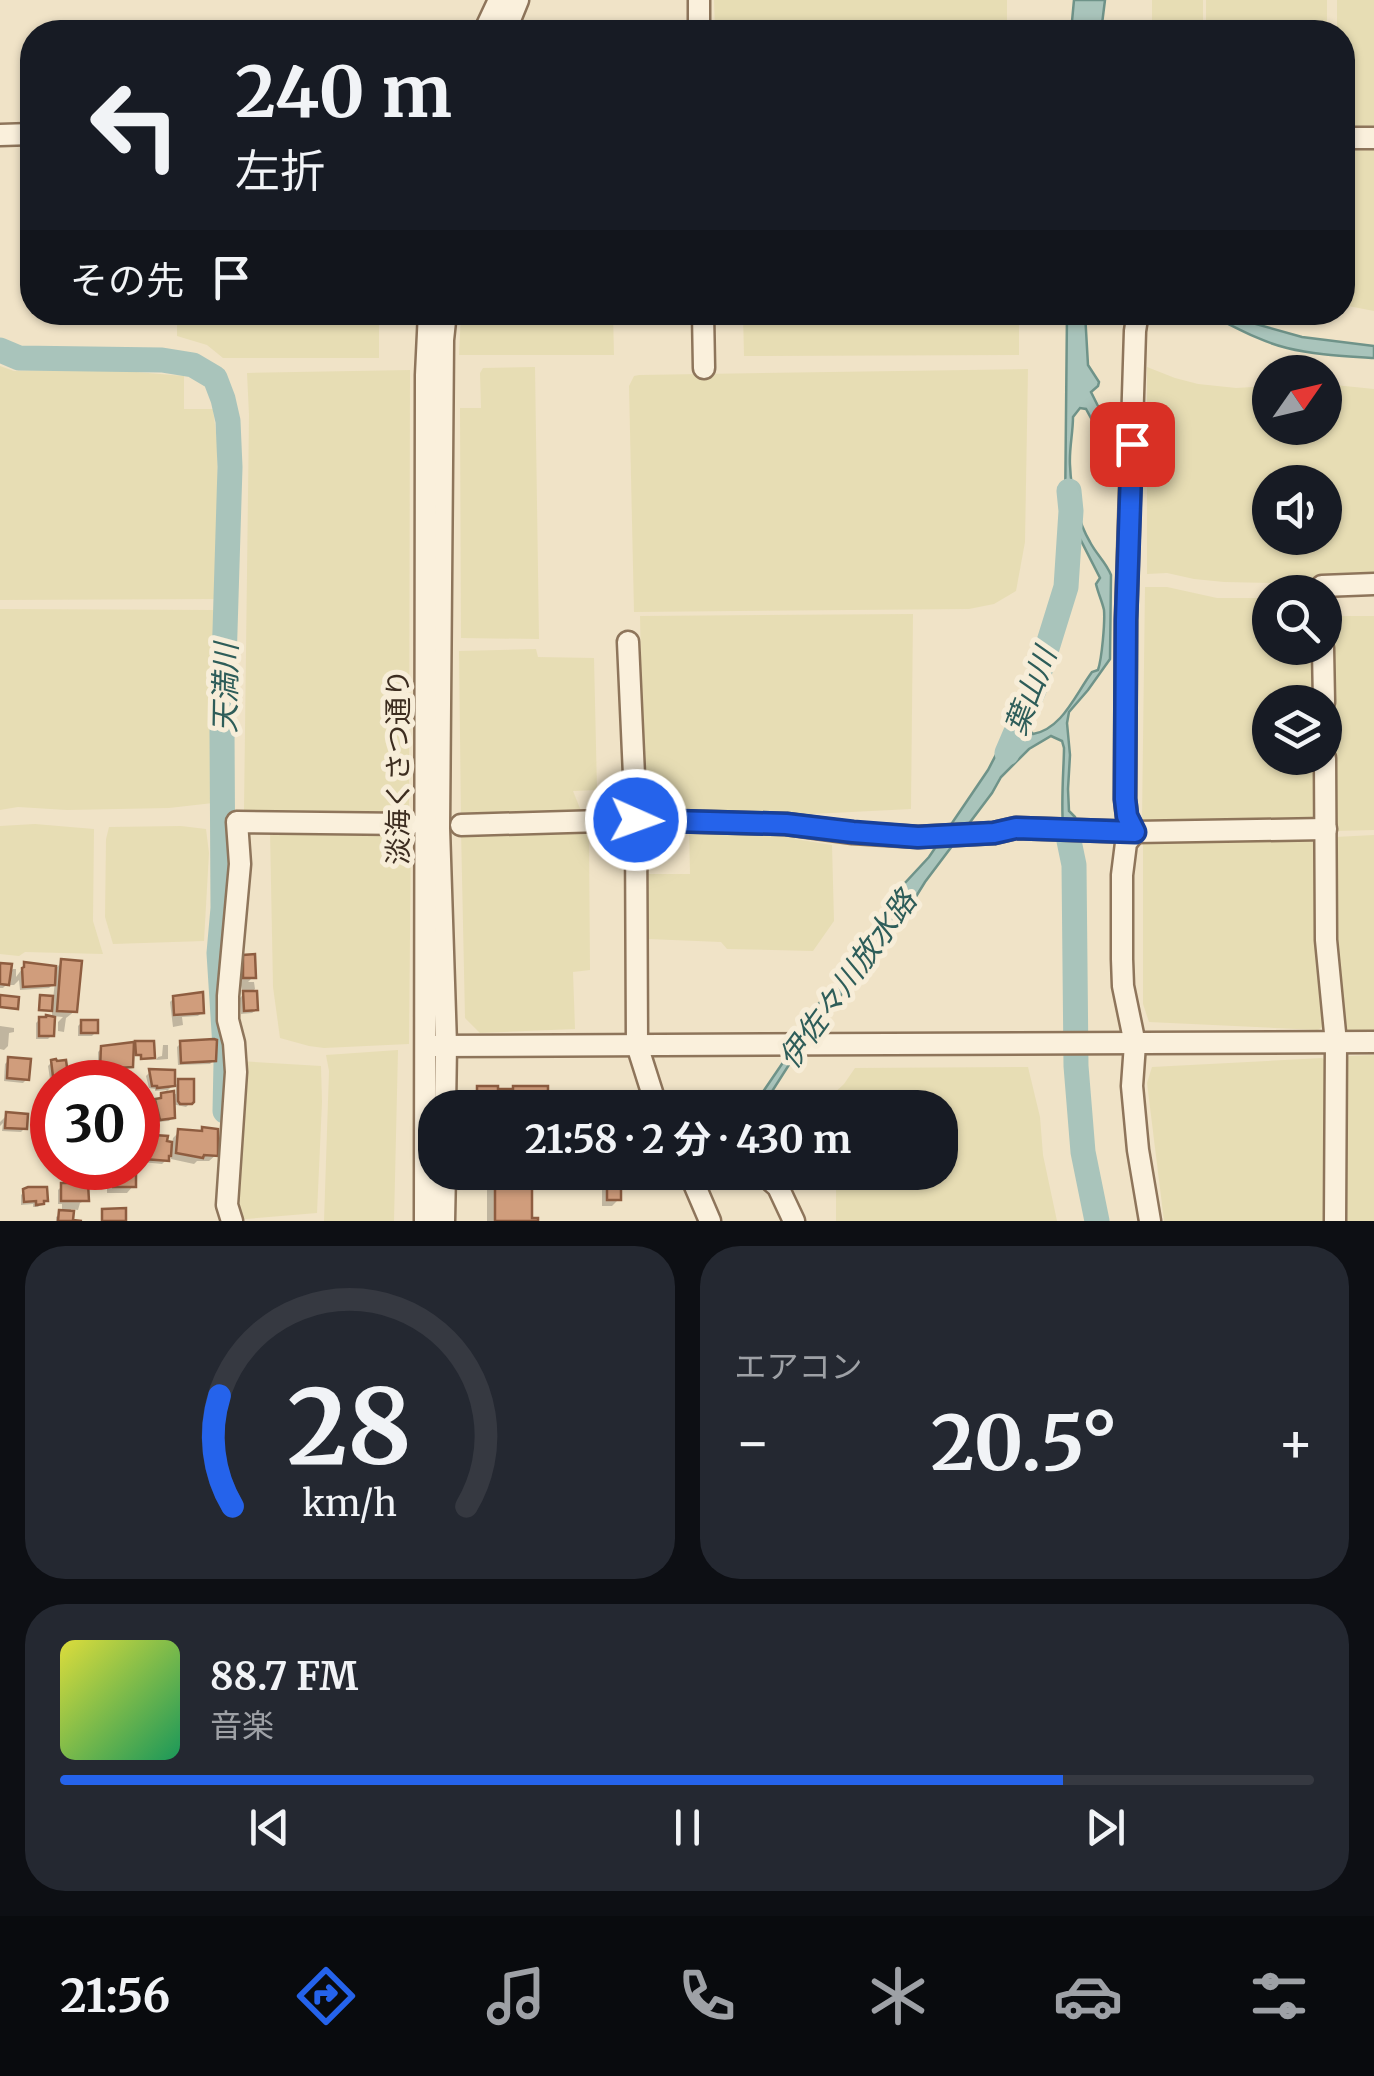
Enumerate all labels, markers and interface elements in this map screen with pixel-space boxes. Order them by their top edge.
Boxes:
text: 240 m [235,48,452,136]
icon: left [70,60,200,190]
text: 左折 [235,143,325,199]
icon: arrive [204,250,259,305]
text: その先 [70,257,184,304]
north arrow [1252,355,1342,445]
map controls [1252,355,1342,775]
pin [1090,402,1175,487]
icon: arrive [1105,417,1160,472]
button: sound [1252,465,1342,555]
button: search [1252,575,1342,665]
water label: 葉山川 [996,639,1065,740]
water label: 天満川 [205,640,245,733]
street label: 淡海くさつ通り [380,669,416,865]
button: layers [1252,685,1342,775]
position arrow [584,768,688,872]
water label: 伊佐々川放水路 [770,880,926,1075]
speed limit sign: 30 [30,1060,160,1190]
text: 21:58 · 2 分 · 430 m [525,1116,851,1163]
text: エアコン [735,1347,863,1387]
text: 28 [287,1362,412,1492]
text: 20.5° [931,1396,1118,1490]
text: − [735,1408,771,1477]
text: + [1277,1408,1314,1477]
text: km/h [302,1481,397,1526]
text: 88.7 FM [210,1653,358,1700]
text: 音楽 [210,1706,274,1746]
icon: previous [242,1800,297,1855]
icon: pause [660,1800,715,1855]
icon: next [1078,1800,1133,1855]
icon: directions [291,1961,361,2031]
icon: music [481,1961,551,2031]
icon: phone [672,1961,742,2031]
icon: climate [863,1961,933,2031]
icon: car [1053,1961,1123,2031]
icon: filters [1244,1961,1314,2031]
text: 21:56 [60,1968,170,2024]

